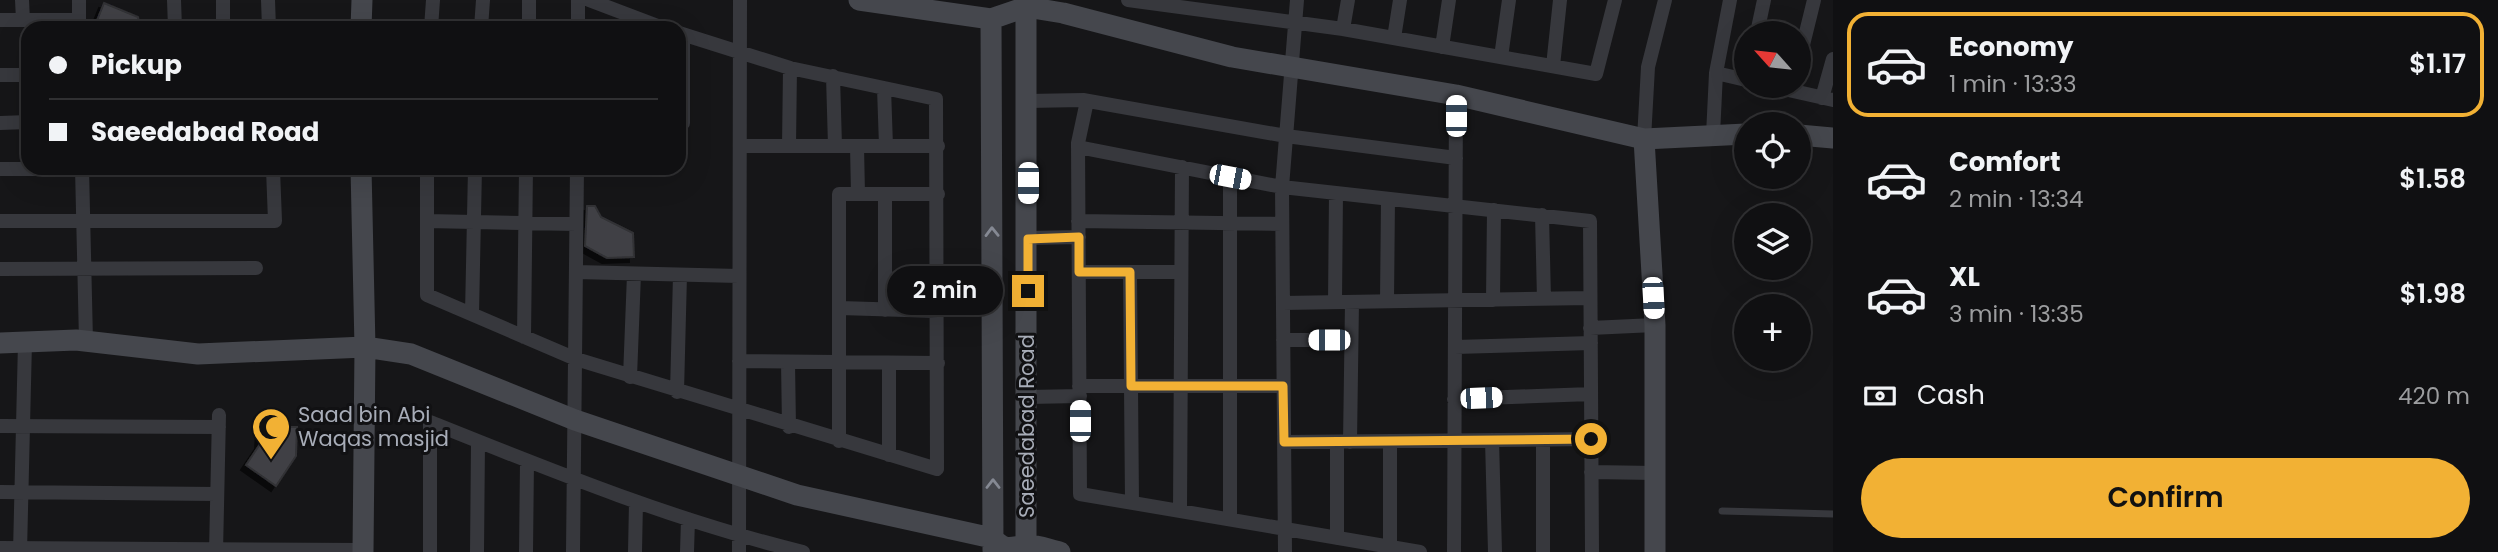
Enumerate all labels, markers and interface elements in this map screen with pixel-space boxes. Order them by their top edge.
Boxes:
north arrow [1734,21,1811,98]
map controls [1734,21,1811,371]
text: Economy [1949,29,2073,65]
icon: car [1865,33,1928,96]
text: $1.17 [2409,46,2466,82]
text: Pickup [91,47,182,83]
text: 1 min · 13:33 [1949,68,2077,100]
car [1446,95,1467,137]
button: locate [1734,112,1811,189]
text: Saeedabad Road [91,114,319,150]
text: Comfort [1949,144,2061,180]
icon: car [1865,148,1928,211]
text: $1.58 [2399,161,2466,197]
car [1018,162,1039,204]
car [1208,163,1253,191]
text: 2 min · 13:34 [1949,183,2083,215]
button: layers [1734,203,1811,280]
one-way arrow [984,226,1000,237]
text: XL [1949,259,1980,295]
icon: car [1865,263,1928,326]
callout: 2 min [888,266,1004,316]
text: 2 min [913,274,977,306]
route end [1012,275,1044,307]
car [1642,276,1665,320]
text: $1.98 [2400,276,2466,312]
button: + [1734,294,1811,371]
text: 3 min · 13:35 [1949,298,2084,330]
car [1309,330,1351,351]
street label: Saeedabad Road [1012,334,1041,518]
icon: cash [1861,377,1899,415]
text: Cash [1917,377,1985,413]
text: 420 m [2398,380,2470,412]
car [1460,387,1503,409]
place label: Saad bin Abi Waqas masjid [298,400,449,453]
car [1070,400,1091,442]
mosque icon: Saad bin Abi Waqas masjid [250,406,292,461]
route start [1575,423,1607,455]
button: Confirm [1861,458,2470,538]
one-way arrow [985,478,1001,489]

